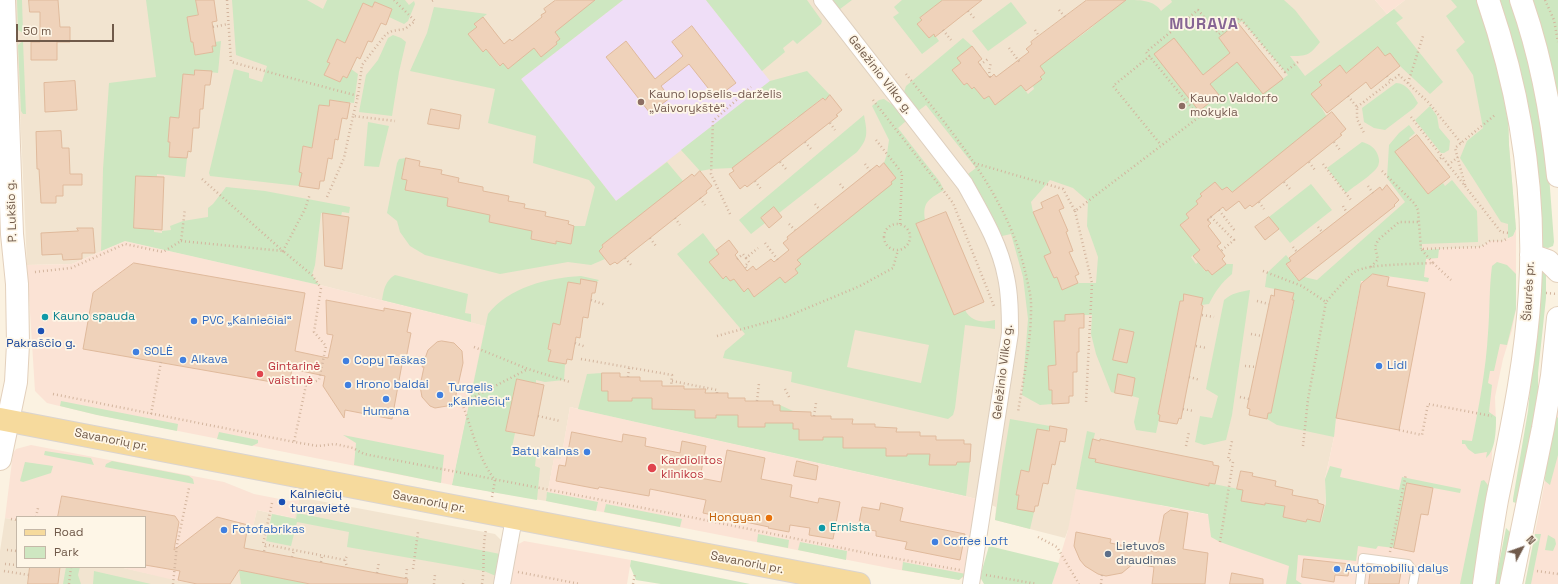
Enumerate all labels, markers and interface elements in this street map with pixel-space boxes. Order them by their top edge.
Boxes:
district label: MURAVA [1169,15,1239,35]
scale bar [18,16,116,42]
text: 50 m [23,23,51,39]
street label: Geležinio Vilko g. [845,33,915,117]
place label: Kauno lopšelis-darželis „Vaivorykštė“ [649,88,782,116]
place label: Kauno Valdorfo mokykla [1190,92,1278,120]
marker: Kauno lopšelis-darželis „Vaivorykštė“ [636,97,646,107]
marker: Kauno Valdorfo mokykla [1177,101,1187,111]
street label: P. Lukšio g. [4,179,20,243]
street label: Šiaurės pr. [1520,261,1538,321]
place label: Kauno spauda [53,310,135,324]
marker: Kauno spauda [40,312,50,322]
place label: PVC „Kalniečiai“ [202,314,292,328]
marker: PVC „Kalniečiai“ [189,316,199,326]
street label: Geležinio Vilko g. [990,324,1016,420]
marker: Pakraščio g. [36,326,46,336]
place label: Pakraščio g. [6,337,76,351]
place label: SOLÈ [144,345,173,359]
marker: SOLÈ [131,347,141,357]
place label: Alkava [191,353,228,367]
place label: Copy Taškas [354,354,426,368]
marker: Alkava [178,355,188,365]
marker: Copy Taškas [341,356,351,366]
place label: Lidl [1387,359,1407,373]
place label: Gintarinė vaistinė [268,360,320,388]
marker: Lidl [1374,361,1384,371]
marker: Gintarinė vaistinė [255,369,265,379]
place label: Hrono baldai [356,378,429,392]
marker: Hrono baldai [343,380,353,390]
place label: Turgelis „Kalniečių“ [448,381,510,409]
marker: Turgelis „Kalniečių“ [435,390,445,400]
marker: Humana [381,394,391,404]
place label: Humana [363,405,409,419]
street label: Savanorių pr. [73,426,149,454]
place label: Batų kalnas [512,445,579,459]
marker: Batų kalnas [582,447,592,457]
place label: Kardiolitos klinikos [661,454,723,482]
marker: Kardiolitos klinikos [646,462,658,474]
place label: Kalniečių turgavietė [290,488,350,516]
street label: Savanorių pr. [391,488,467,516]
marker: Kalniečių turgavietė [277,497,287,507]
place label: Hongyan [709,511,761,525]
marker: Hongyan [764,513,774,523]
legend [16,516,146,568]
place label: Ernista [830,521,870,535]
place label: Fotofabrikas [232,523,305,537]
marker: Ernista [817,523,827,533]
text: Road [54,524,83,540]
marker: Fotofabrikas [219,525,229,535]
north arrow [1502,528,1542,568]
text: N [1523,533,1539,548]
place label: Coffee Loft [943,535,1008,549]
marker: Coffee Loft [930,537,940,547]
place label: Lietuvos draudimas [1116,540,1176,568]
text: Park [54,544,79,560]
street label: Savanorių pr. [709,549,785,577]
marker: Lietuvos draudimas [1103,549,1113,559]
place label: Automobilių dalys [1345,562,1449,576]
marker: Automobilių dalys [1332,564,1342,574]

